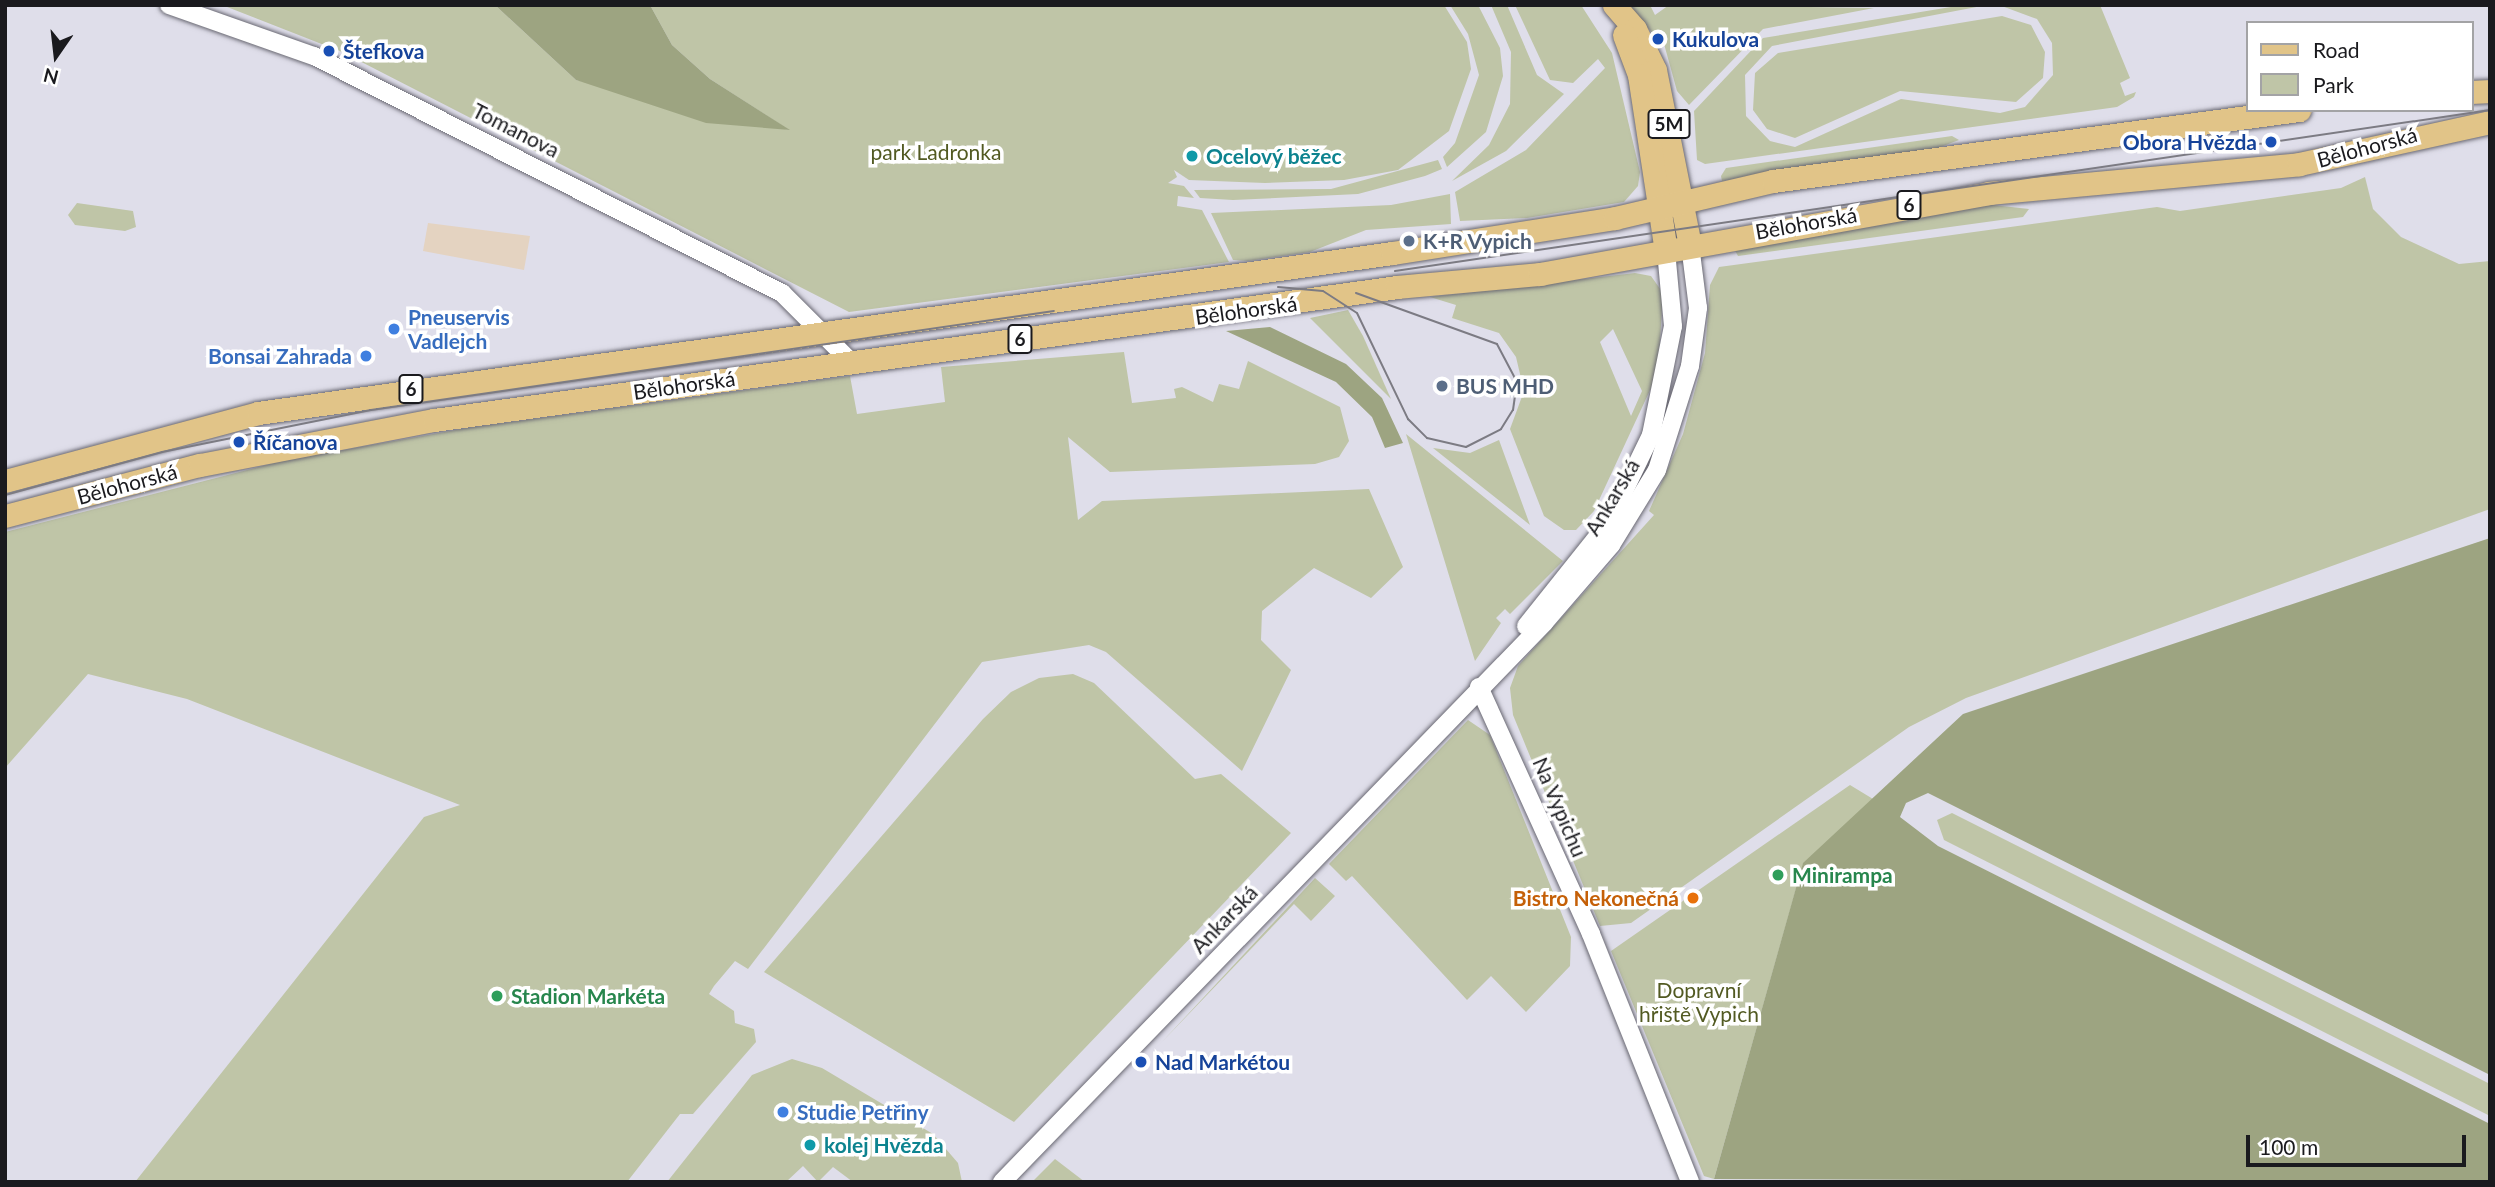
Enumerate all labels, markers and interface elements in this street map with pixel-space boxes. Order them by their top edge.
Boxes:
north arrow [21,21,91,91]
legend [2246,21,2474,112]
place label: Kukulova [1672,26,1759,52]
marker: Kukulova [1650,31,1666,47]
text: Road [2313,37,2360,62]
place label: Štefkova [343,38,424,64]
marker: Štefkova [321,43,337,59]
text: N [41,64,61,90]
text: Park [2313,72,2354,97]
street label: Tomanova [468,97,564,163]
road number: 5M [1646,108,1692,140]
street label: Bělohorská [2314,122,2420,172]
place label: Obora Hvězda [2123,129,2257,155]
marker: Obora Hvězda [2263,134,2279,150]
park label: park Ladronka [871,139,1001,165]
place label: Ocelový běžec [1206,143,1342,169]
marker: Ocelový běžec [1184,148,1200,164]
road number: 6 [1895,190,1923,220]
street label: Bělohorská [1753,202,1859,244]
place label: K+R Vypich [1423,228,1533,254]
marker: K+R Vypich [1401,233,1417,249]
street label: Bělohorská [1193,290,1299,330]
place label: Pneuservis Vadlejch [408,304,510,354]
marker: Pneuservis Vadlejch [386,321,402,337]
road number: 6 [1006,324,1034,354]
place label: Bonsai Zahrada [208,343,352,369]
marker: Bonsai Zahrada [358,348,374,364]
street label: Bělohorská [631,365,737,405]
place label: BUS MHD [1456,373,1554,399]
road number: 6 [397,374,425,404]
marker: BUS MHD [1434,378,1450,394]
place label: Říčanova [253,429,338,455]
marker: Říčanova [231,434,247,450]
street label: Ankarská [1579,454,1645,540]
street label: Bělohorská [74,459,180,509]
street label: Na Vypichu [1528,753,1592,861]
place label: Minirampa [1792,862,1893,888]
marker: Minirampa [1770,867,1786,883]
street label: Ankarská [1185,880,1263,958]
place label: Bistro Nekonečná [1513,885,1679,911]
marker: Bistro Nekonečná [1685,890,1701,906]
park label: Dopravní hřiště Vypich [1639,977,1759,1027]
place label: Stadion Markéta [511,983,665,1009]
marker: Stadion Markéta [489,988,505,1004]
place label: Nad Markétou [1155,1049,1290,1075]
marker: Nad Markétou [1133,1054,1149,1070]
place label: Studie Petřiny [797,1099,929,1125]
marker: Studie Petřiny [775,1104,791,1120]
scale bar [2250,1120,2470,1164]
place label: kolej Hvězda [824,1132,944,1158]
text: 100 m [2259,1134,2318,1159]
marker: kolej Hvězda [802,1137,818,1153]

